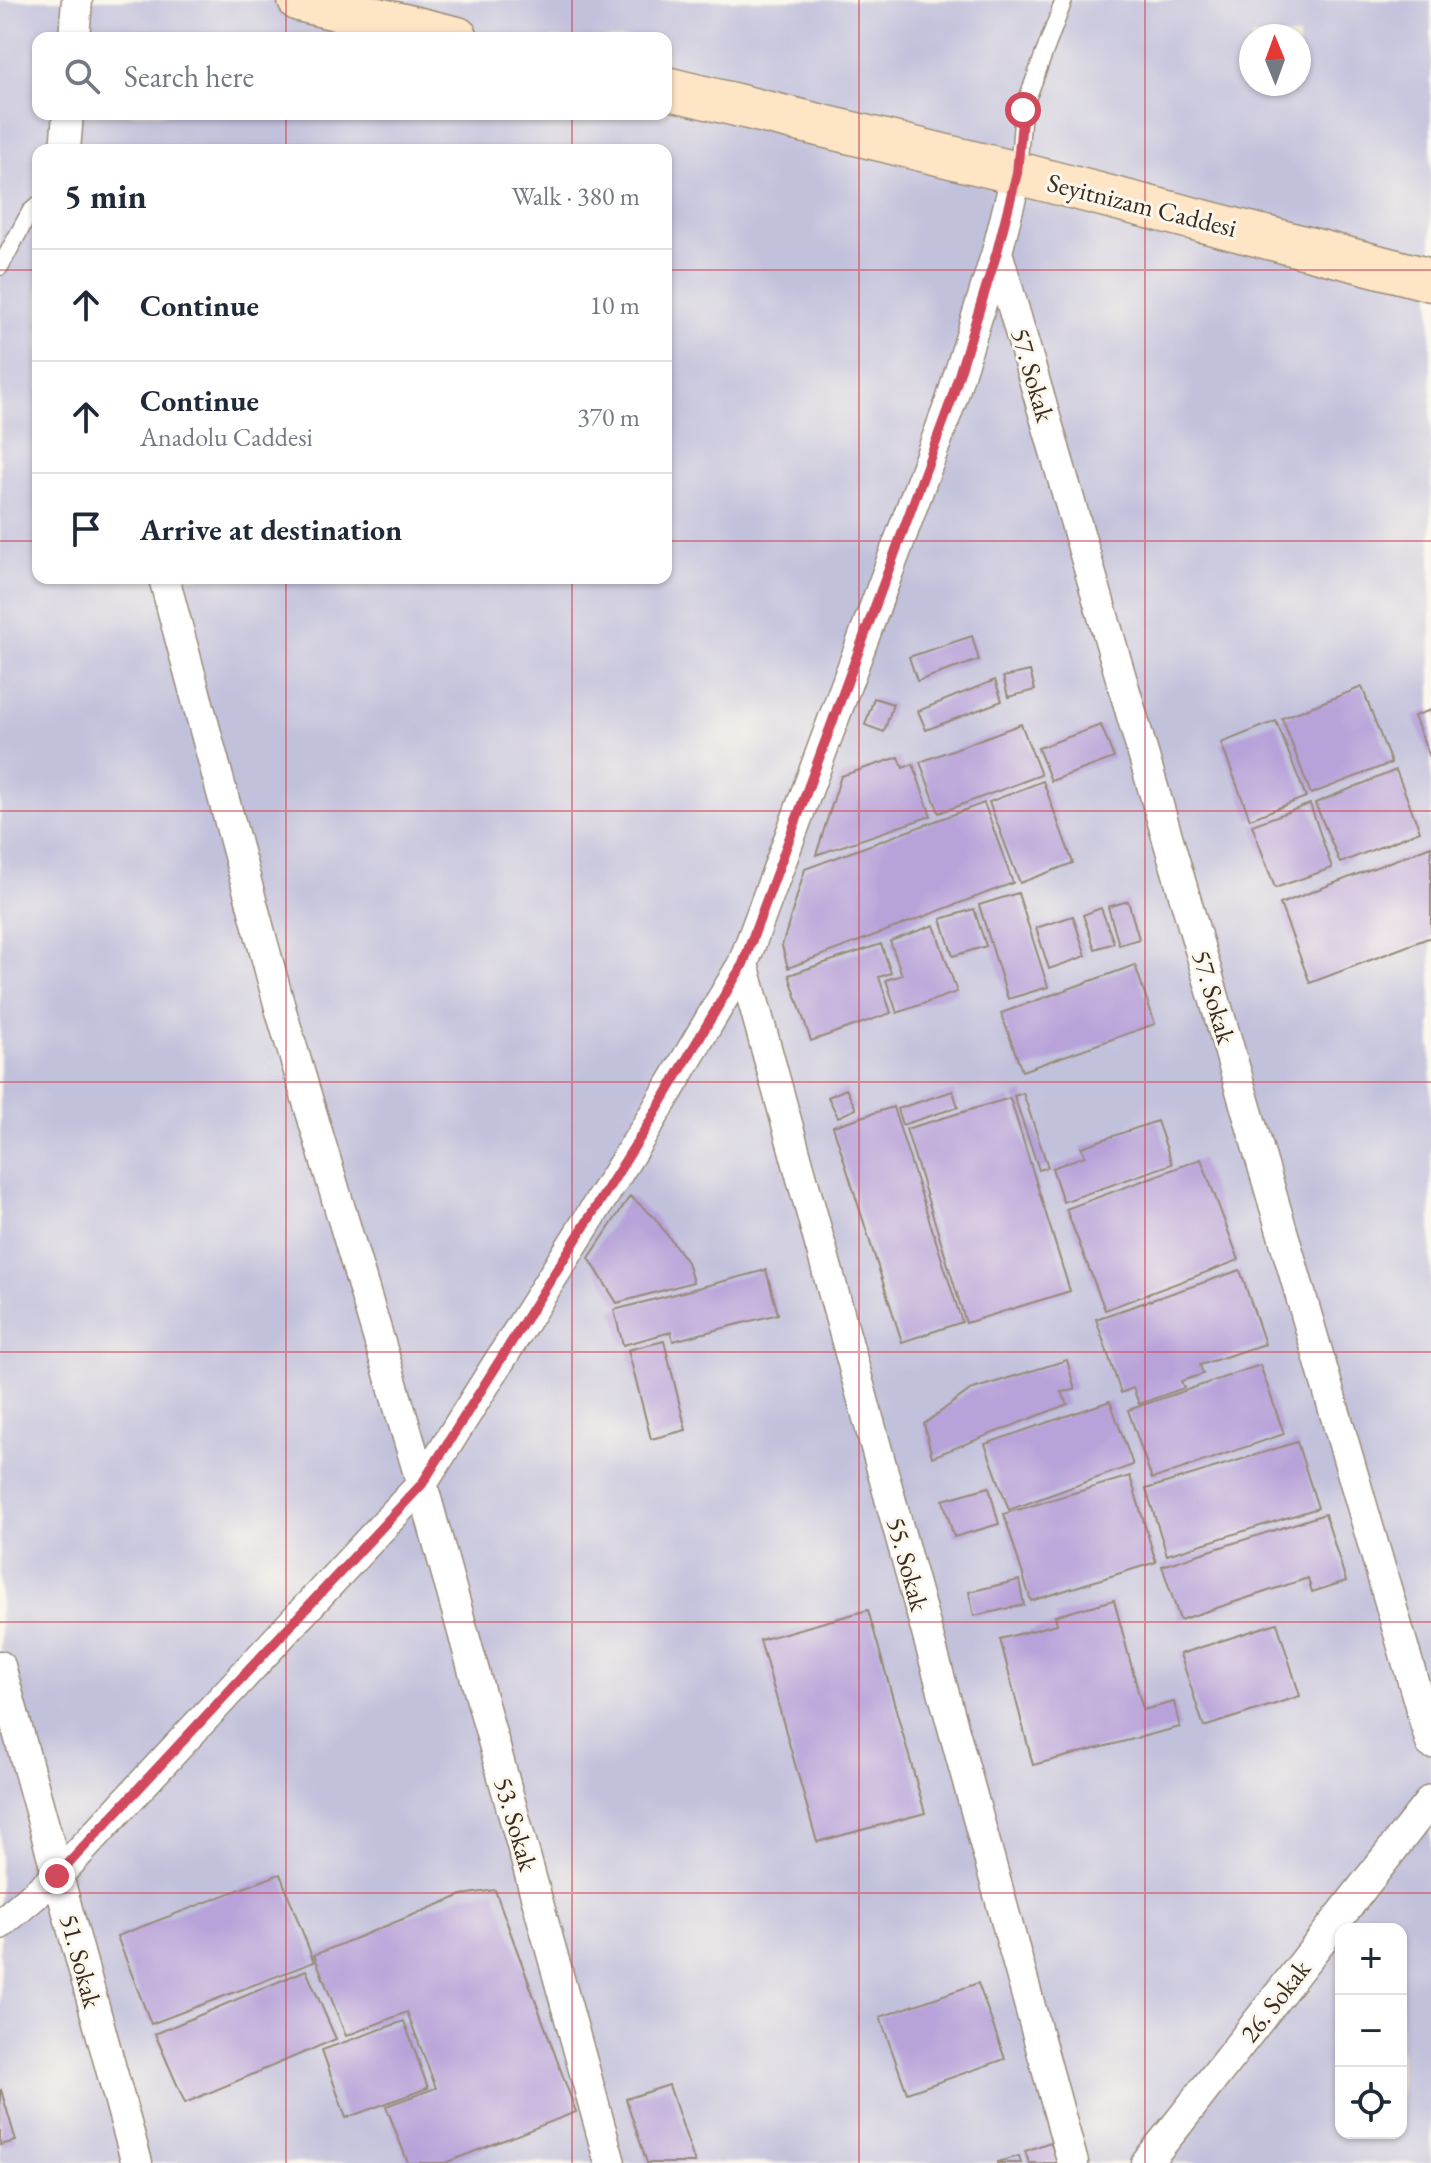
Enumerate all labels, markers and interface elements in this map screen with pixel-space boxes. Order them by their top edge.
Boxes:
north arrow [1239,24,1311,96]
search box [32,32,672,120]
icon: search [60,54,104,98]
text: Search here [124,57,254,96]
route start [1005,92,1041,128]
street label: Seyitnizam Caddesi [1044,165,1240,245]
text: 5 min [64,174,147,218]
text: Walk · 380 m [512,179,640,213]
icon: ahead [64,283,108,327]
text: Continue [140,286,259,325]
text: 10 m [590,288,640,322]
street label: 57. Sokak [1003,324,1063,426]
text: Continue [140,381,259,420]
icon: ahead [64,395,108,439]
text: 370 m [577,400,640,434]
text: Anadolu Caddesi [140,420,313,454]
icon: arrive [64,507,108,551]
text: Arrive at destination [140,510,402,549]
street label: 57. Sokak [1184,946,1244,1048]
street label: 55. Sokak [879,1513,937,1615]
street label: 53. Sokak [486,1773,546,1875]
route end [39,1858,75,1894]
street label: 51. Sokak [52,1910,110,2012]
map controls [1335,1923,1407,2139]
button: + [1335,1923,1407,1995]
street label: 26. Sokak [1232,1952,1318,2049]
button: − [1335,1995,1407,2067]
button: locate [1335,2067,1407,2139]

